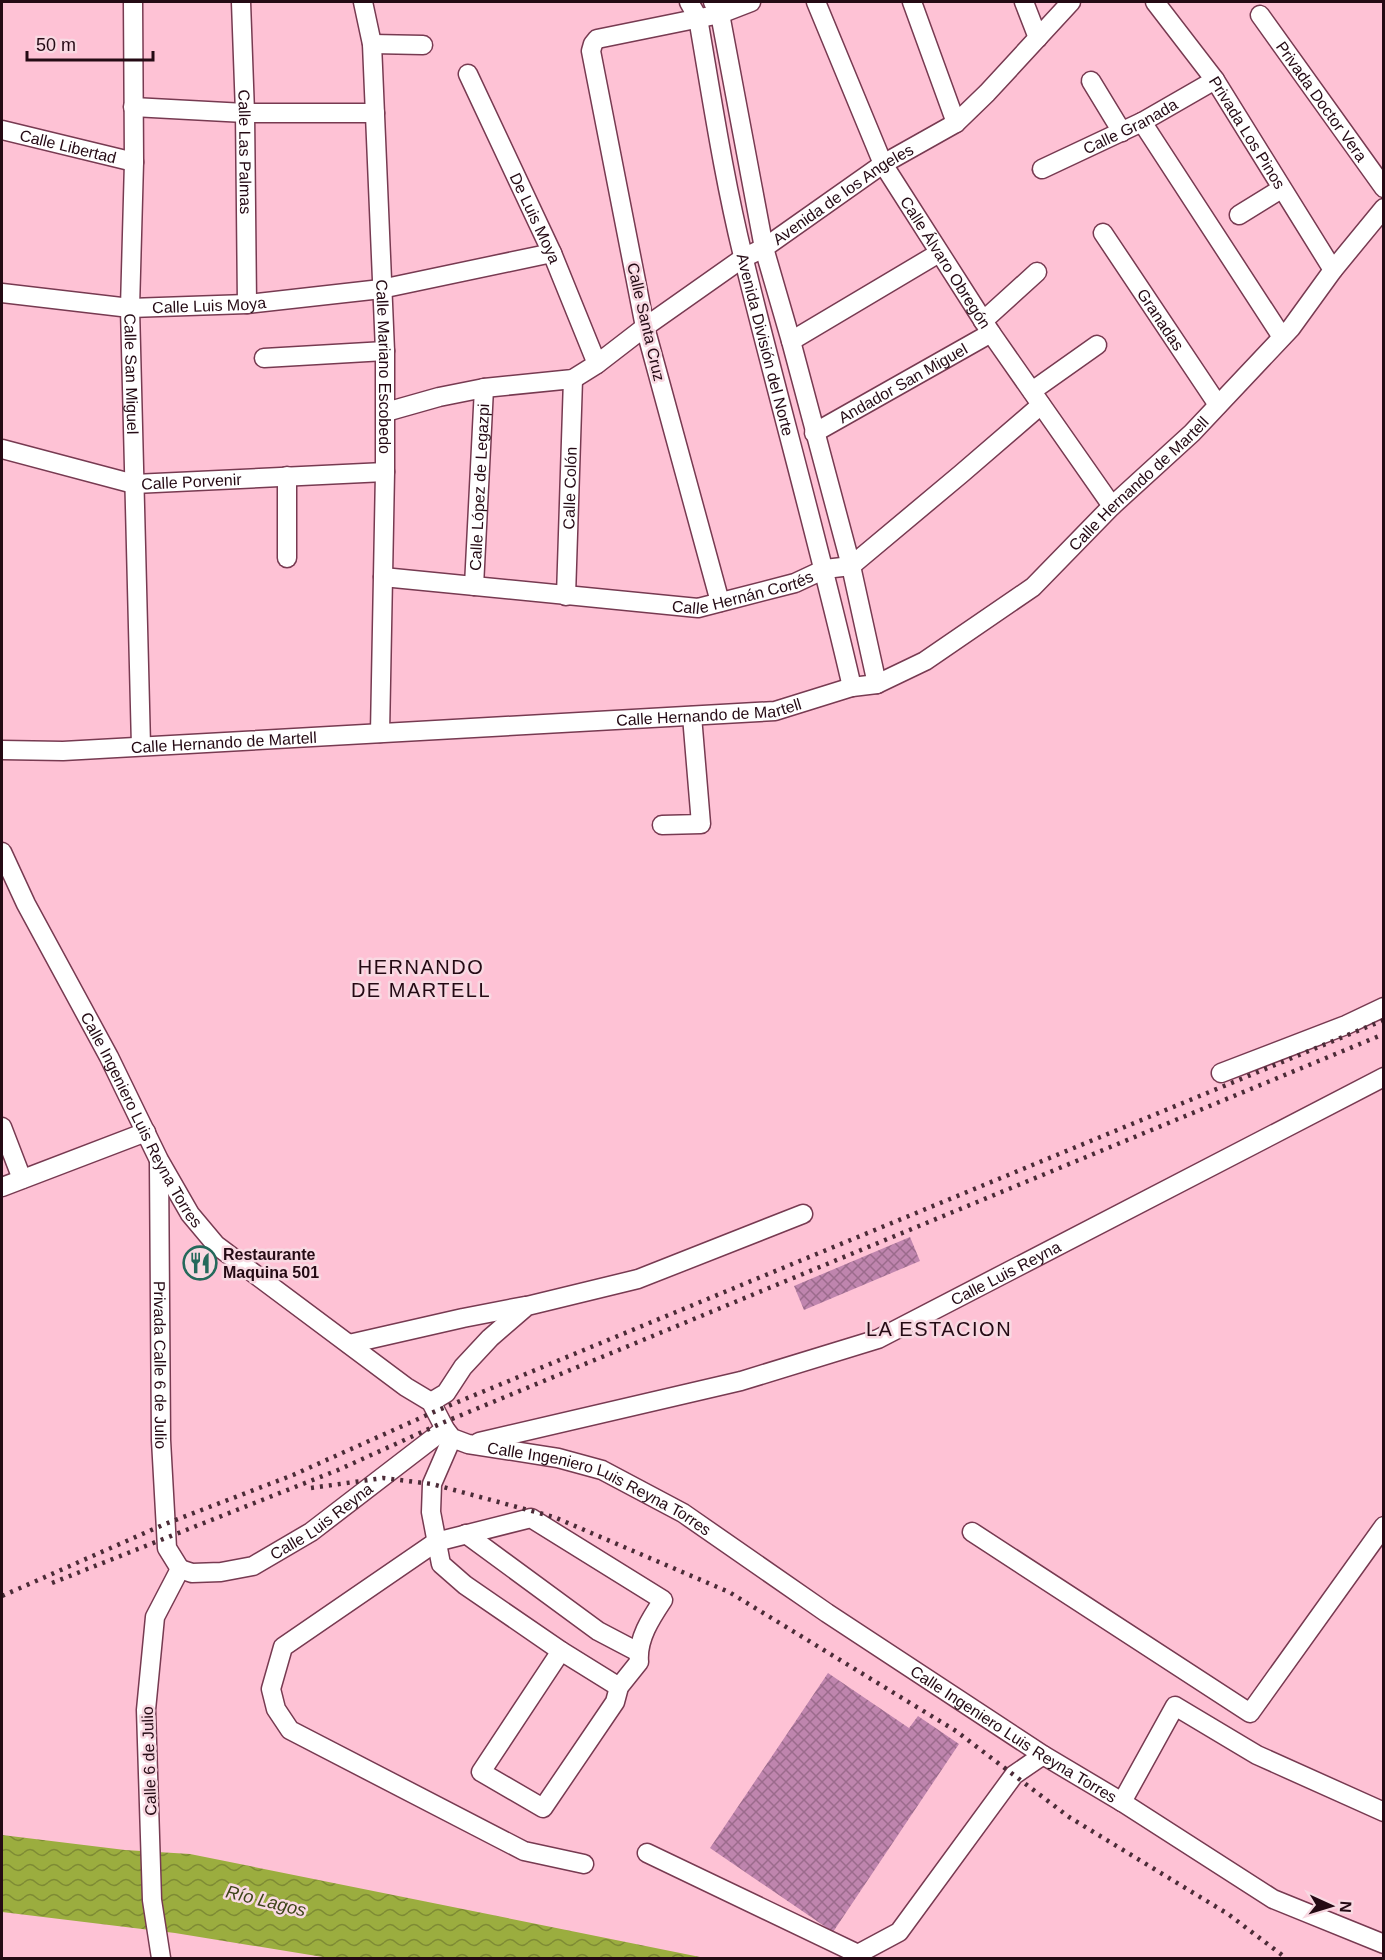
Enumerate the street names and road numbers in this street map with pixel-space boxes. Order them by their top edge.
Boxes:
street label: Privada Doctor Vera [1273,38,1370,164]
street label: Privada Los Pinos [1206,73,1289,192]
street label: Calle Las Palmas [236,89,255,214]
street label: Calle Granada [1080,95,1180,157]
street label: Calle Libertad [18,126,118,166]
street label: Avenida de los Angeles [769,140,916,248]
street label: De Luis Moya [507,170,564,266]
street label: Calle Álvaro Obregón [897,193,994,331]
street label: Avenida División del Norte [734,252,797,438]
street label: Calle Santa Cruz [624,261,668,383]
street label: Calle Mariano Escobedo [373,279,394,454]
street label: Granadas [1134,286,1187,353]
street label: Calle Luis Moya [152,293,267,316]
street label: Calle San Miguel [122,313,142,435]
street label: Andador San Miguel [835,340,970,426]
street label: Calle López de Legazpi [466,403,492,571]
street label: Calle Hernando de Martell [1065,413,1212,554]
street label: Calle Colón [560,446,579,530]
street label: Calle Porvenir [141,470,243,492]
street label: Calle Hernán Cortés [671,567,816,617]
street label: Calle Hernando de Martell [616,695,803,728]
street label: Calle Hernando de Martell [130,728,317,756]
street label: Calle Ingeniero Luis Reyna Torres [78,1009,206,1230]
street label: Calle Luis Reyna [948,1238,1063,1308]
street label: Privada Calle 6 de Julio [151,1281,170,1450]
street label: Calle Ingeniero Luis Reyna Torres [486,1439,714,1538]
street label: Calle Luis Reyna [267,1479,376,1563]
street label: Calle Ingeniero Luis Reyna Torres [908,1662,1120,1805]
street label: Calle 6 de Julio [139,1706,159,1816]

